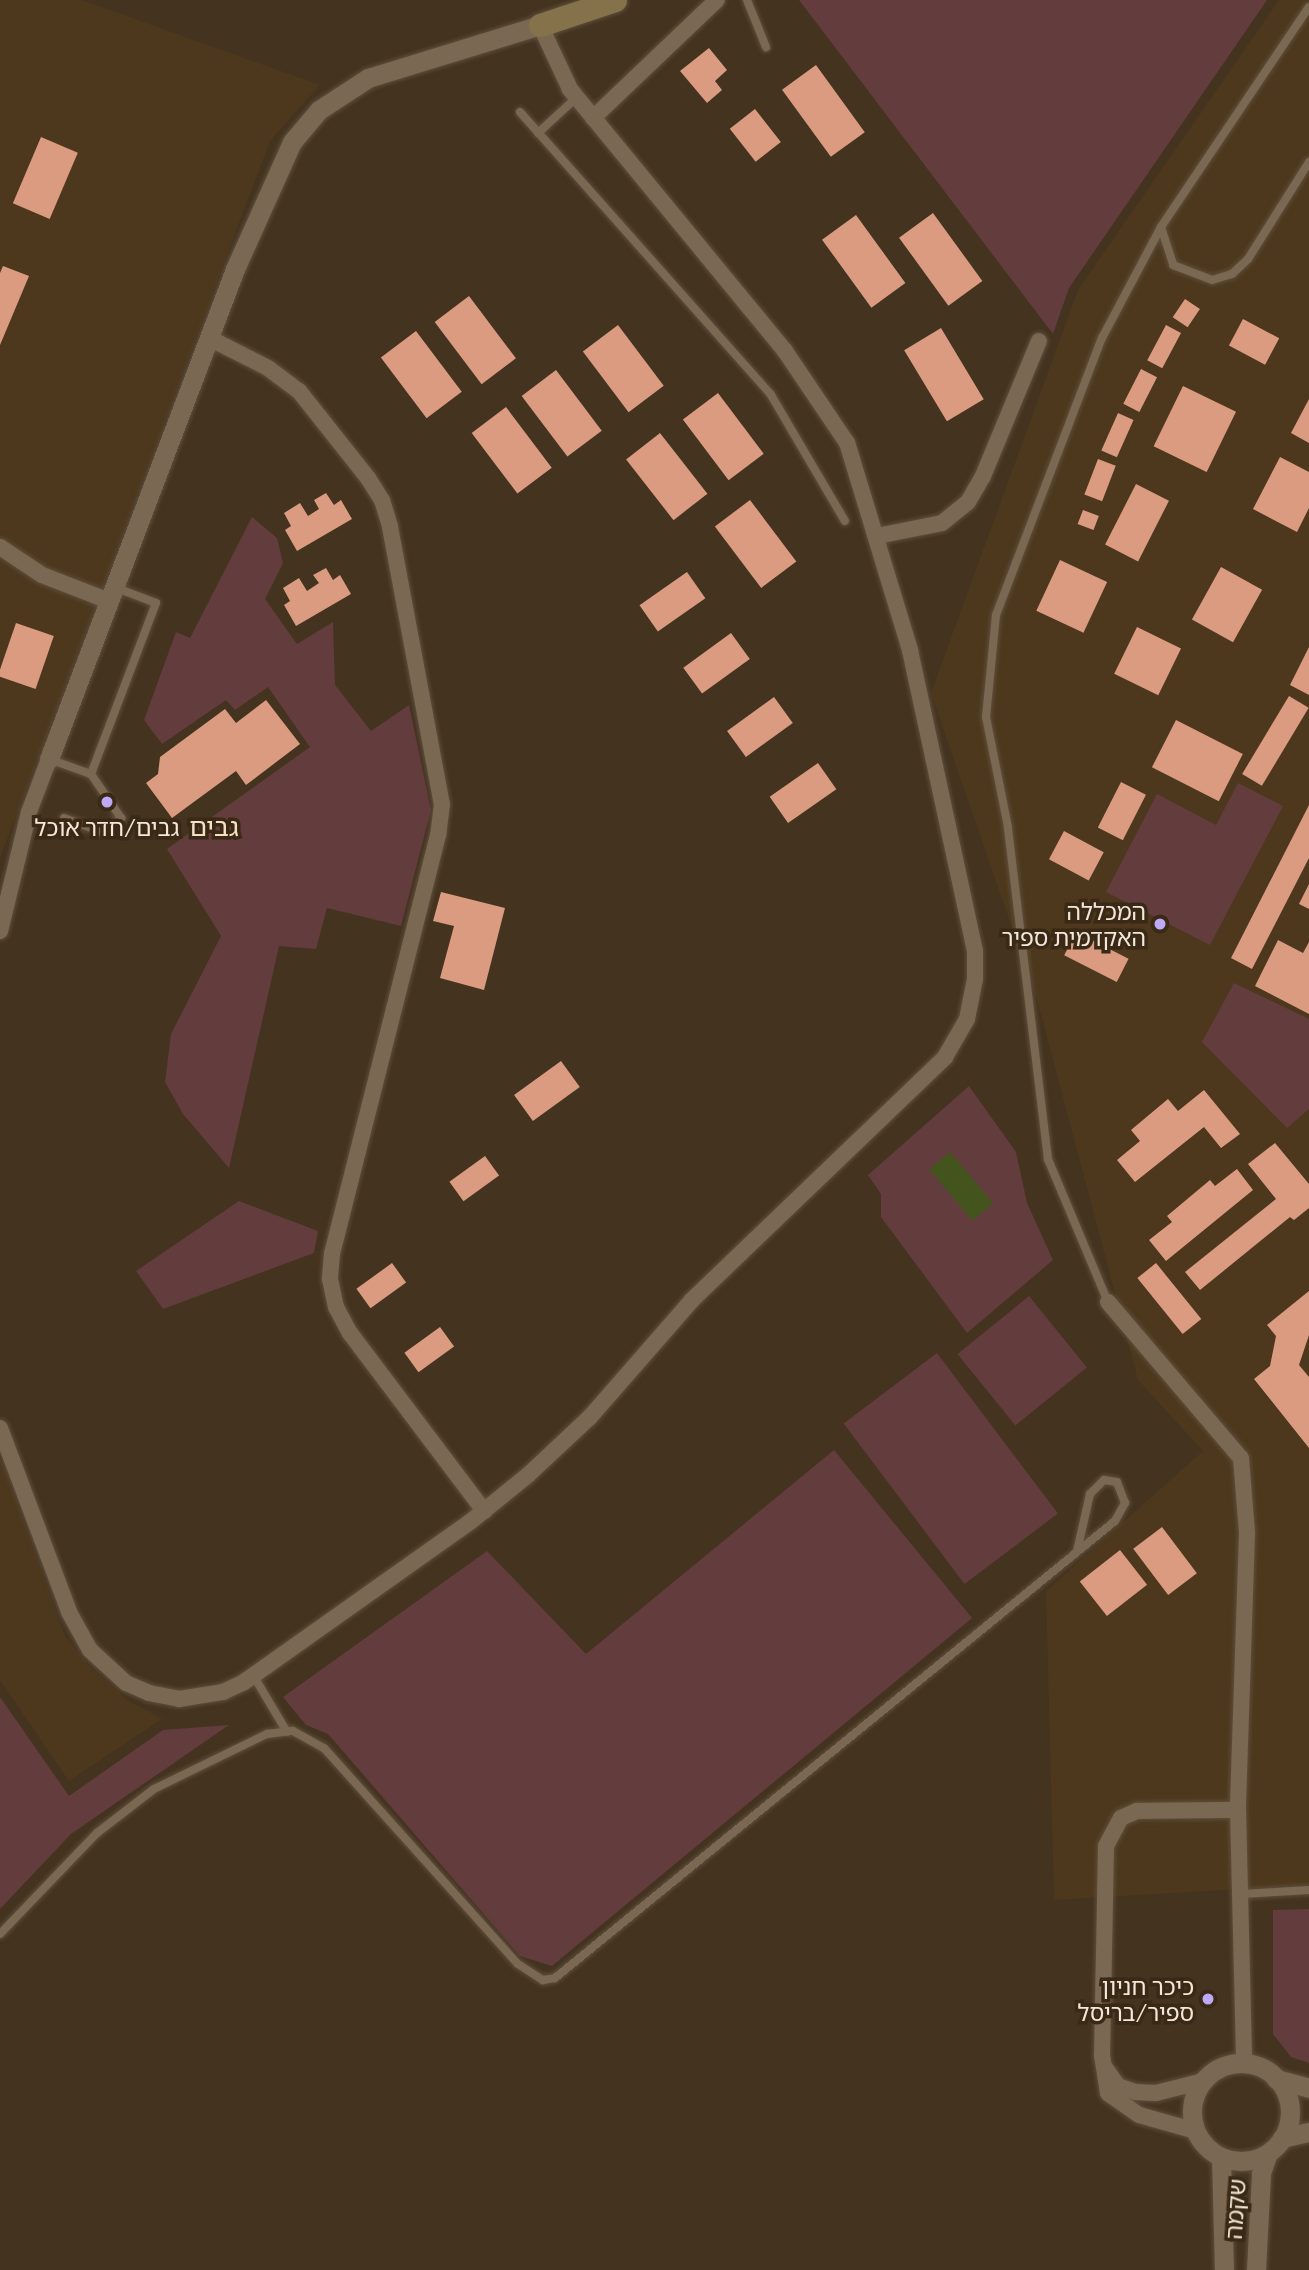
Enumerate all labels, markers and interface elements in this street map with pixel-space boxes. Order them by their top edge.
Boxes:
marker: גבים/חדר אוכל [99,794,115,810]
district label: גבים [189,810,239,842]
place label: גבים/חדר אוכל [35,813,179,841]
place label: המכללה האקדמית ספיר [1002,897,1146,951]
marker: המכללה האקדמית ספיר [1152,916,1168,932]
place label: כיכר חניון ספיר/בריסל [1077,1972,1194,2026]
marker: כיכר חניון ספיר/בריסל [1200,1991,1216,2007]
street label: שקמה [1219,2178,1251,2240]

